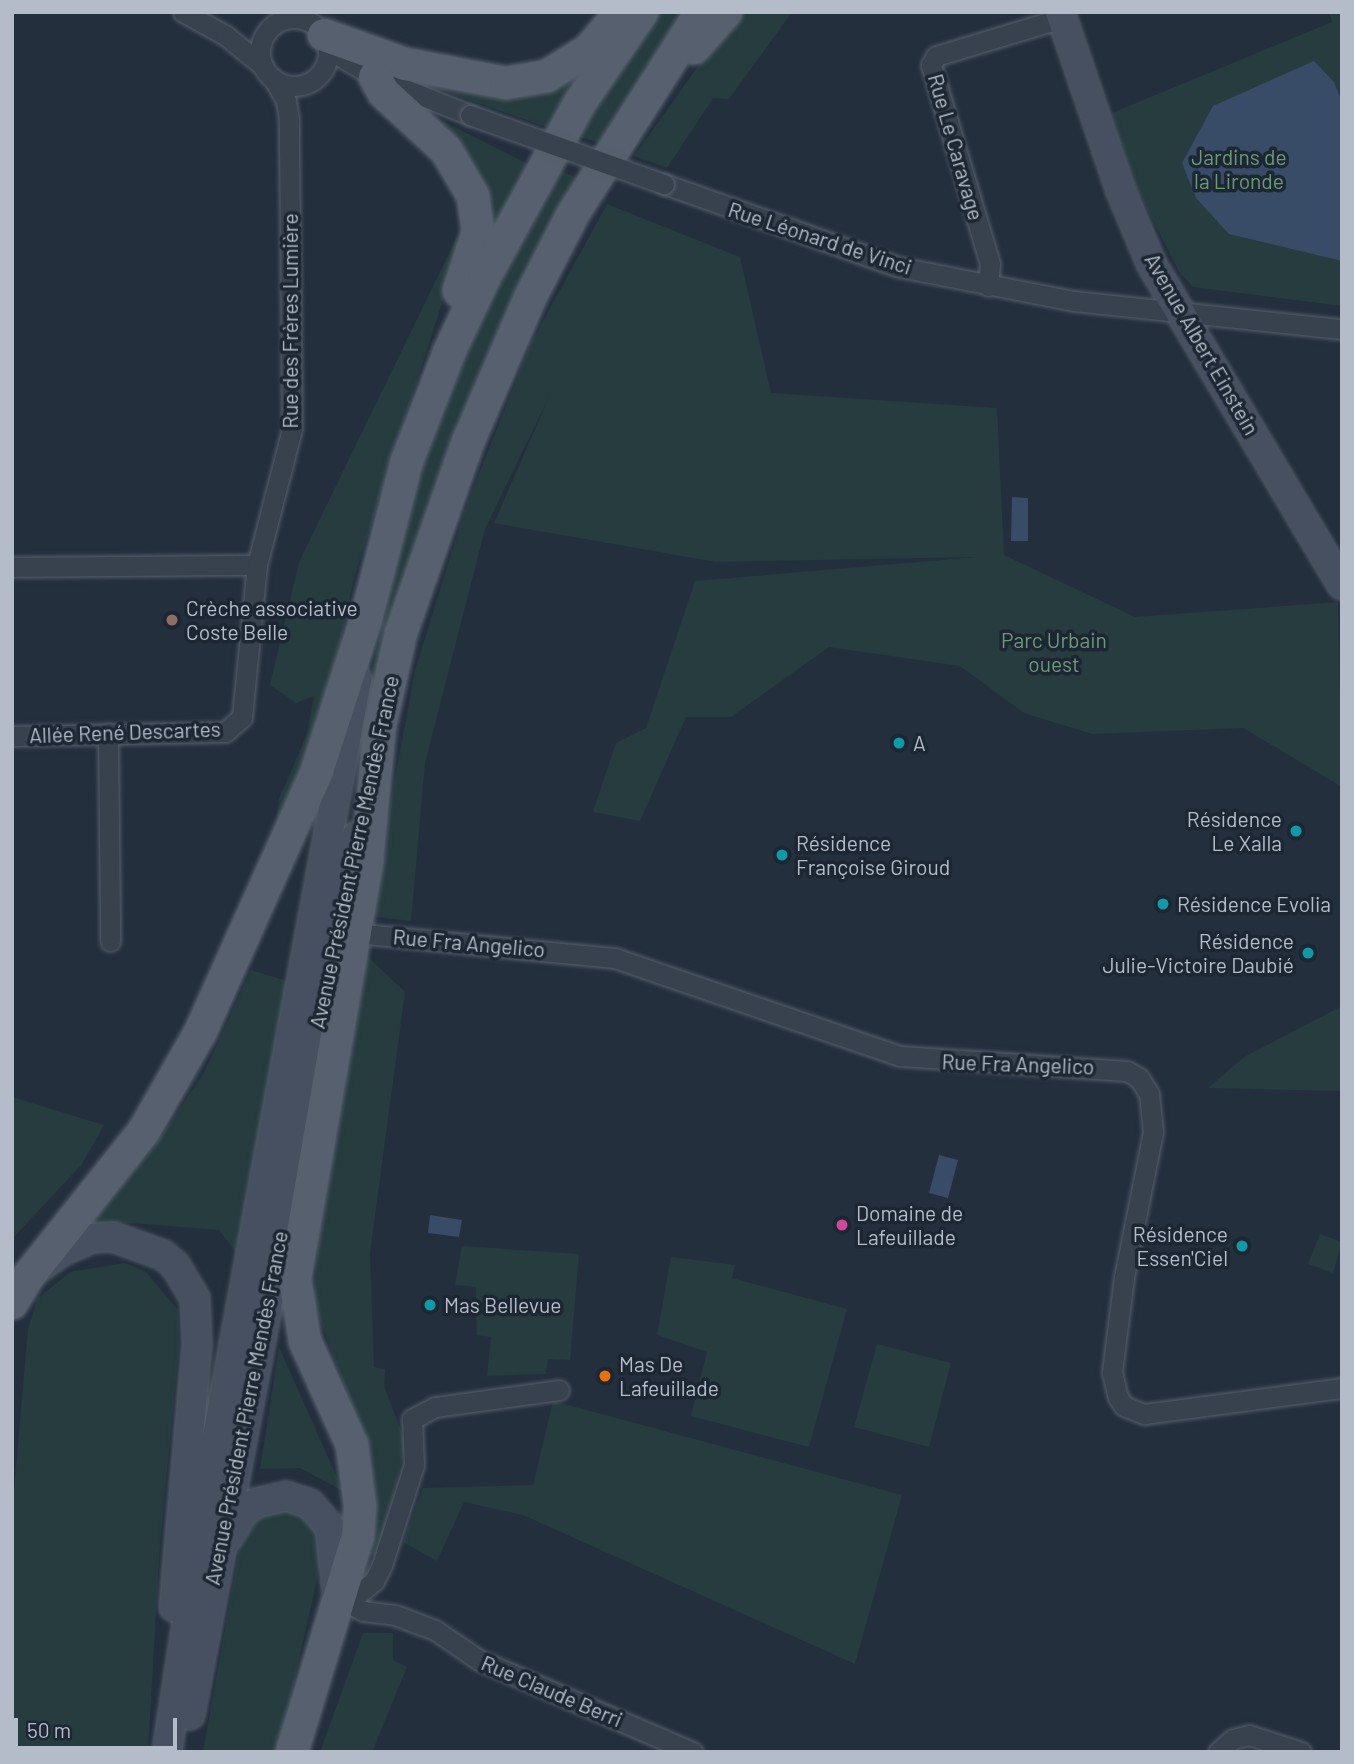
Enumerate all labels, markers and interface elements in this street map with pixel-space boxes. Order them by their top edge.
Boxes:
street label: Rue Le Caravage [923,71,989,223]
park label: Jardins de la Lironde [1191,144,1287,194]
street label: Rue Léonard de Vinci [725,196,915,280]
street label: Rue des Frères Lumière [277,213,303,429]
street label: Avenue Albert Einstein [1140,249,1264,439]
place label: Crèche associative Coste Belle [186,595,358,645]
marker: Crèche associative Coste Belle [164,612,180,628]
park label: Parc Urbain ouest [1001,627,1107,677]
street label: Avenue Président Pierre Mendès France [304,673,404,1031]
street label: Allée René Descartes [29,716,221,748]
place label: A [913,730,926,756]
marker: A [891,735,907,751]
place label: Résidence Le Xalla [1187,806,1282,856]
marker: Résidence Le Xalla [1288,823,1304,839]
place label: Résidence Françoise Giroud [796,830,950,880]
marker: Résidence Françoise Giroud [774,847,790,863]
place label: Résidence Evolia [1177,891,1331,917]
marker: Résidence Evolia [1155,896,1171,912]
street label: Rue Fra Angelico [392,924,546,962]
place label: Résidence Julie-Victoire Daubié [1102,928,1294,978]
marker: Résidence Julie-Victoire Daubié [1300,945,1316,961]
street label: Rue Fra Angelico [941,1049,1095,1079]
place label: Domaine de Lafeuillade [856,1200,963,1250]
marker: Domaine de Lafeuillade [834,1217,850,1233]
place label: Résidence Essen'Ciel [1133,1221,1228,1271]
street label: Avenue Président Pierre Mendès France [199,1229,293,1587]
marker: Résidence Essen'Ciel [1234,1238,1250,1254]
place label: Mas Bellevue [444,1292,561,1318]
marker: Mas Bellevue [422,1297,438,1313]
place label: Mas De Lafeuillade [619,1351,719,1401]
marker: Mas De Lafeuillade [597,1368,613,1384]
street label: Rue Claude Berri [478,1650,626,1732]
scale bar [18,1704,180,1748]
text: 50 m [27,1717,71,1742]

